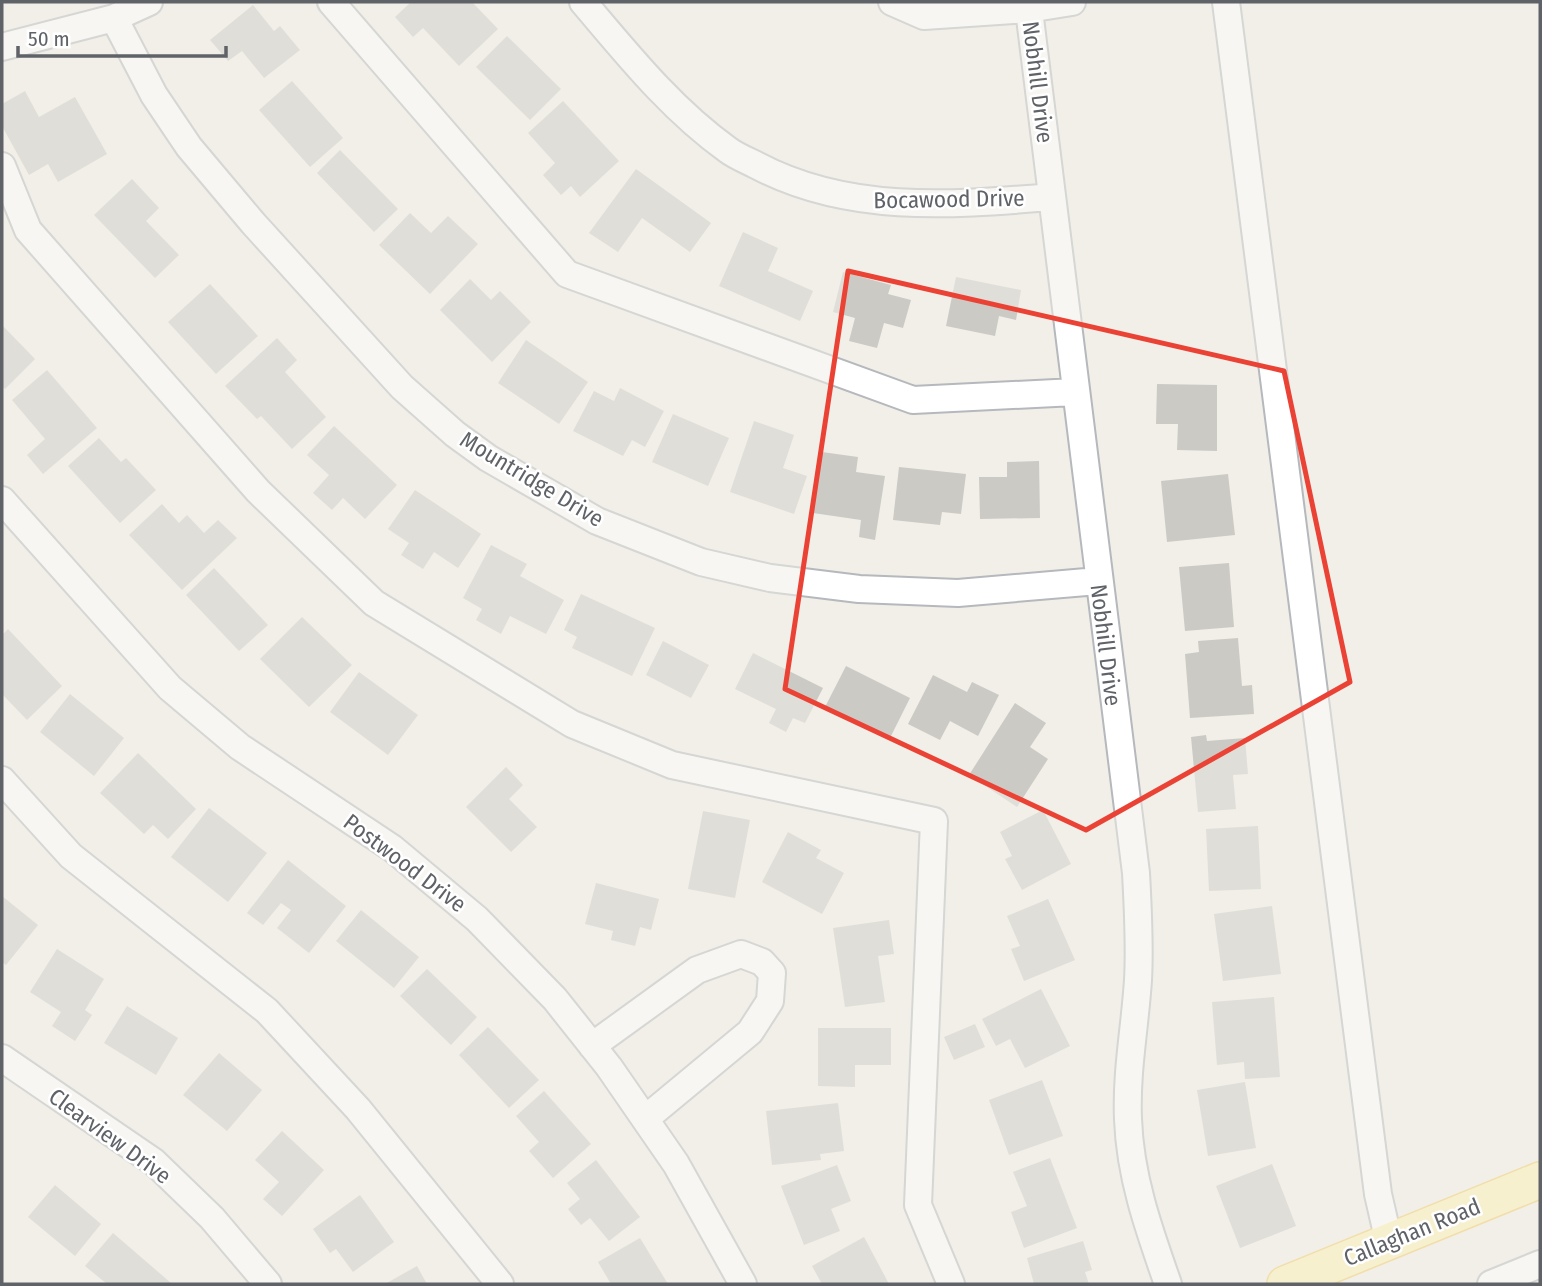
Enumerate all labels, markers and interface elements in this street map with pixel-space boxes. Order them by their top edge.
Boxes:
scale bar [18,14,226,58]
street label: Nobhill Drive [1017,20,1059,144]
text: 50 m [28,26,70,52]
street label: Bocawood Drive [873,184,1025,214]
street label: Mountridge Drive [455,425,609,533]
street label: Nobhill Drive [1085,583,1127,707]
street label: Postwood Drive [338,808,472,918]
street label: Clearview Drive [43,1082,177,1190]
street label: Callaghan Road [1340,1192,1484,1272]

